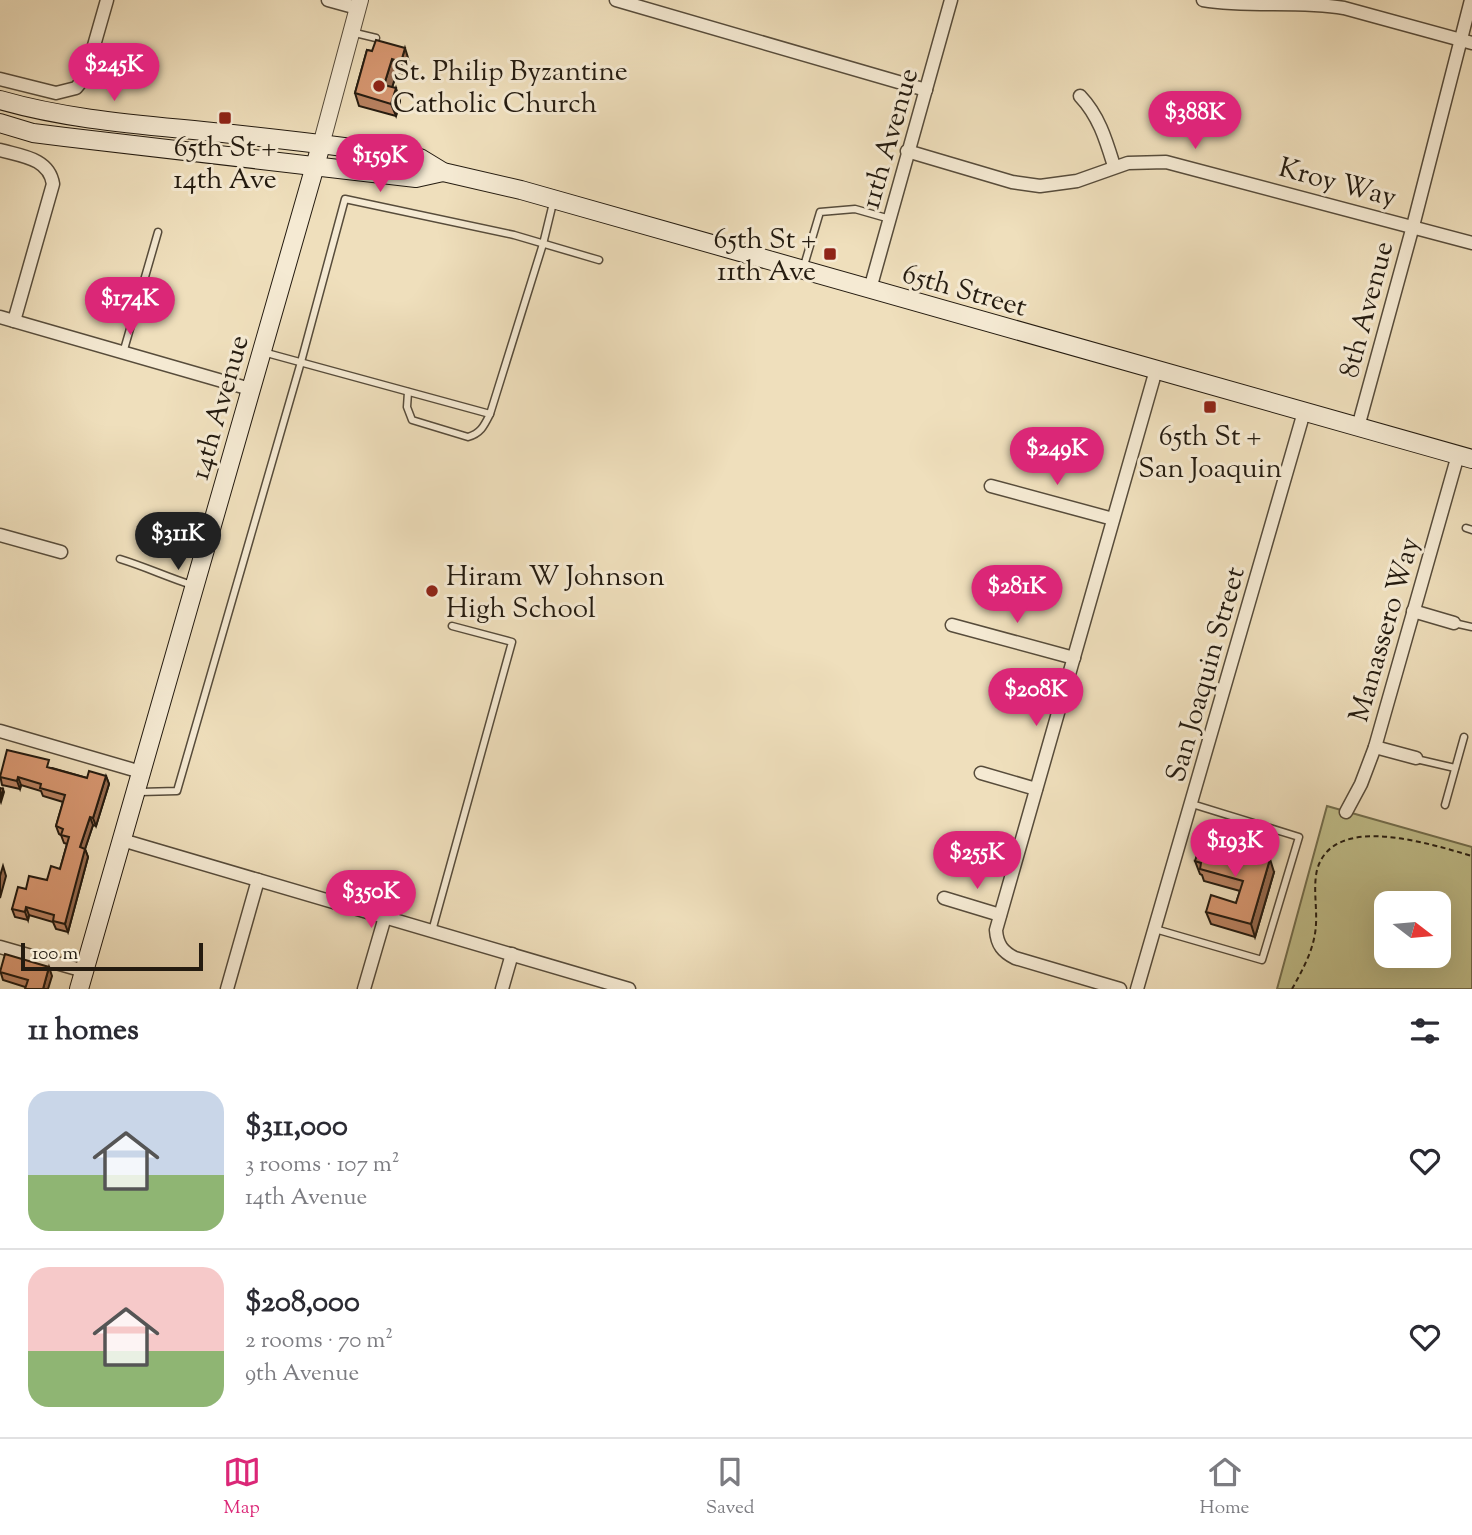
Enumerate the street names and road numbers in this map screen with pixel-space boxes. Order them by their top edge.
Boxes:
street label: 11th Avenue [852,64,930,214]
street label: Kroy Way [1274,149,1401,219]
street label: 8th Avenue [1331,237,1405,382]
street label: 65th Street [897,255,1032,329]
street label: 14th Avenue [181,331,261,485]
street label: Manassero Way [1340,533,1431,727]
street label: San Joaquin Street [1157,562,1257,787]

